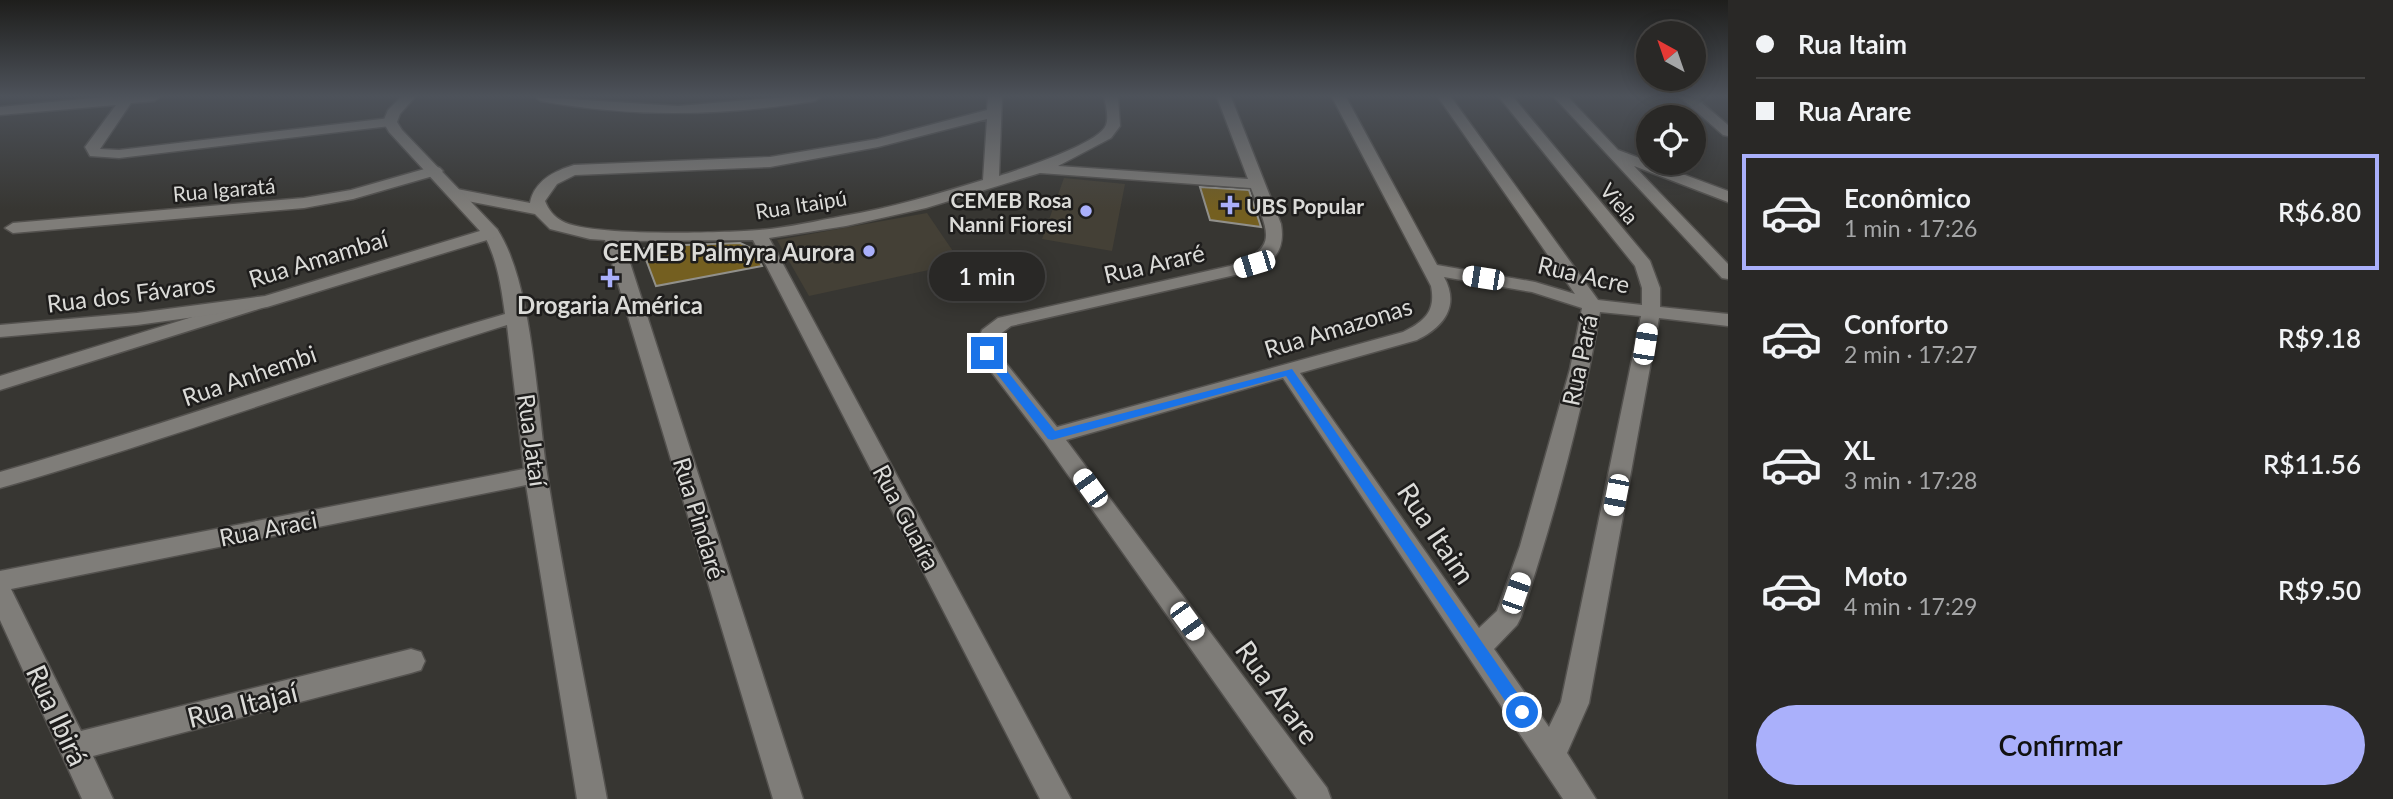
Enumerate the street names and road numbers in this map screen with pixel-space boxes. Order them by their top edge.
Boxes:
street label: Rua Igaratá [172,172,276,206]
street label: Viela [1596,177,1644,229]
street label: Rua Itaipú [753,184,849,224]
street label: Rua Amambaí [245,223,392,293]
street label: Rua Araré [1101,237,1207,289]
street label: Rua Acre [1535,249,1633,299]
street label: Rua dos Fávaros [45,268,217,318]
street label: Rua Amazonas [1261,291,1415,363]
street label: Rua Pará [1555,312,1603,408]
street label: Rua Anhembi [178,339,320,411]
street label: Rua Jataí [512,392,554,489]
street label: Rua Pindaré [668,454,732,582]
street label: Rua Guaíra [867,459,947,575]
street label: Rua Itaim [1391,476,1483,590]
street label: Rua Araci [217,504,319,552]
street label: Rua Arare [1229,633,1327,751]
street label: Rua Ibirá [20,659,96,771]
street label: Rua Itajaí [183,674,302,734]

